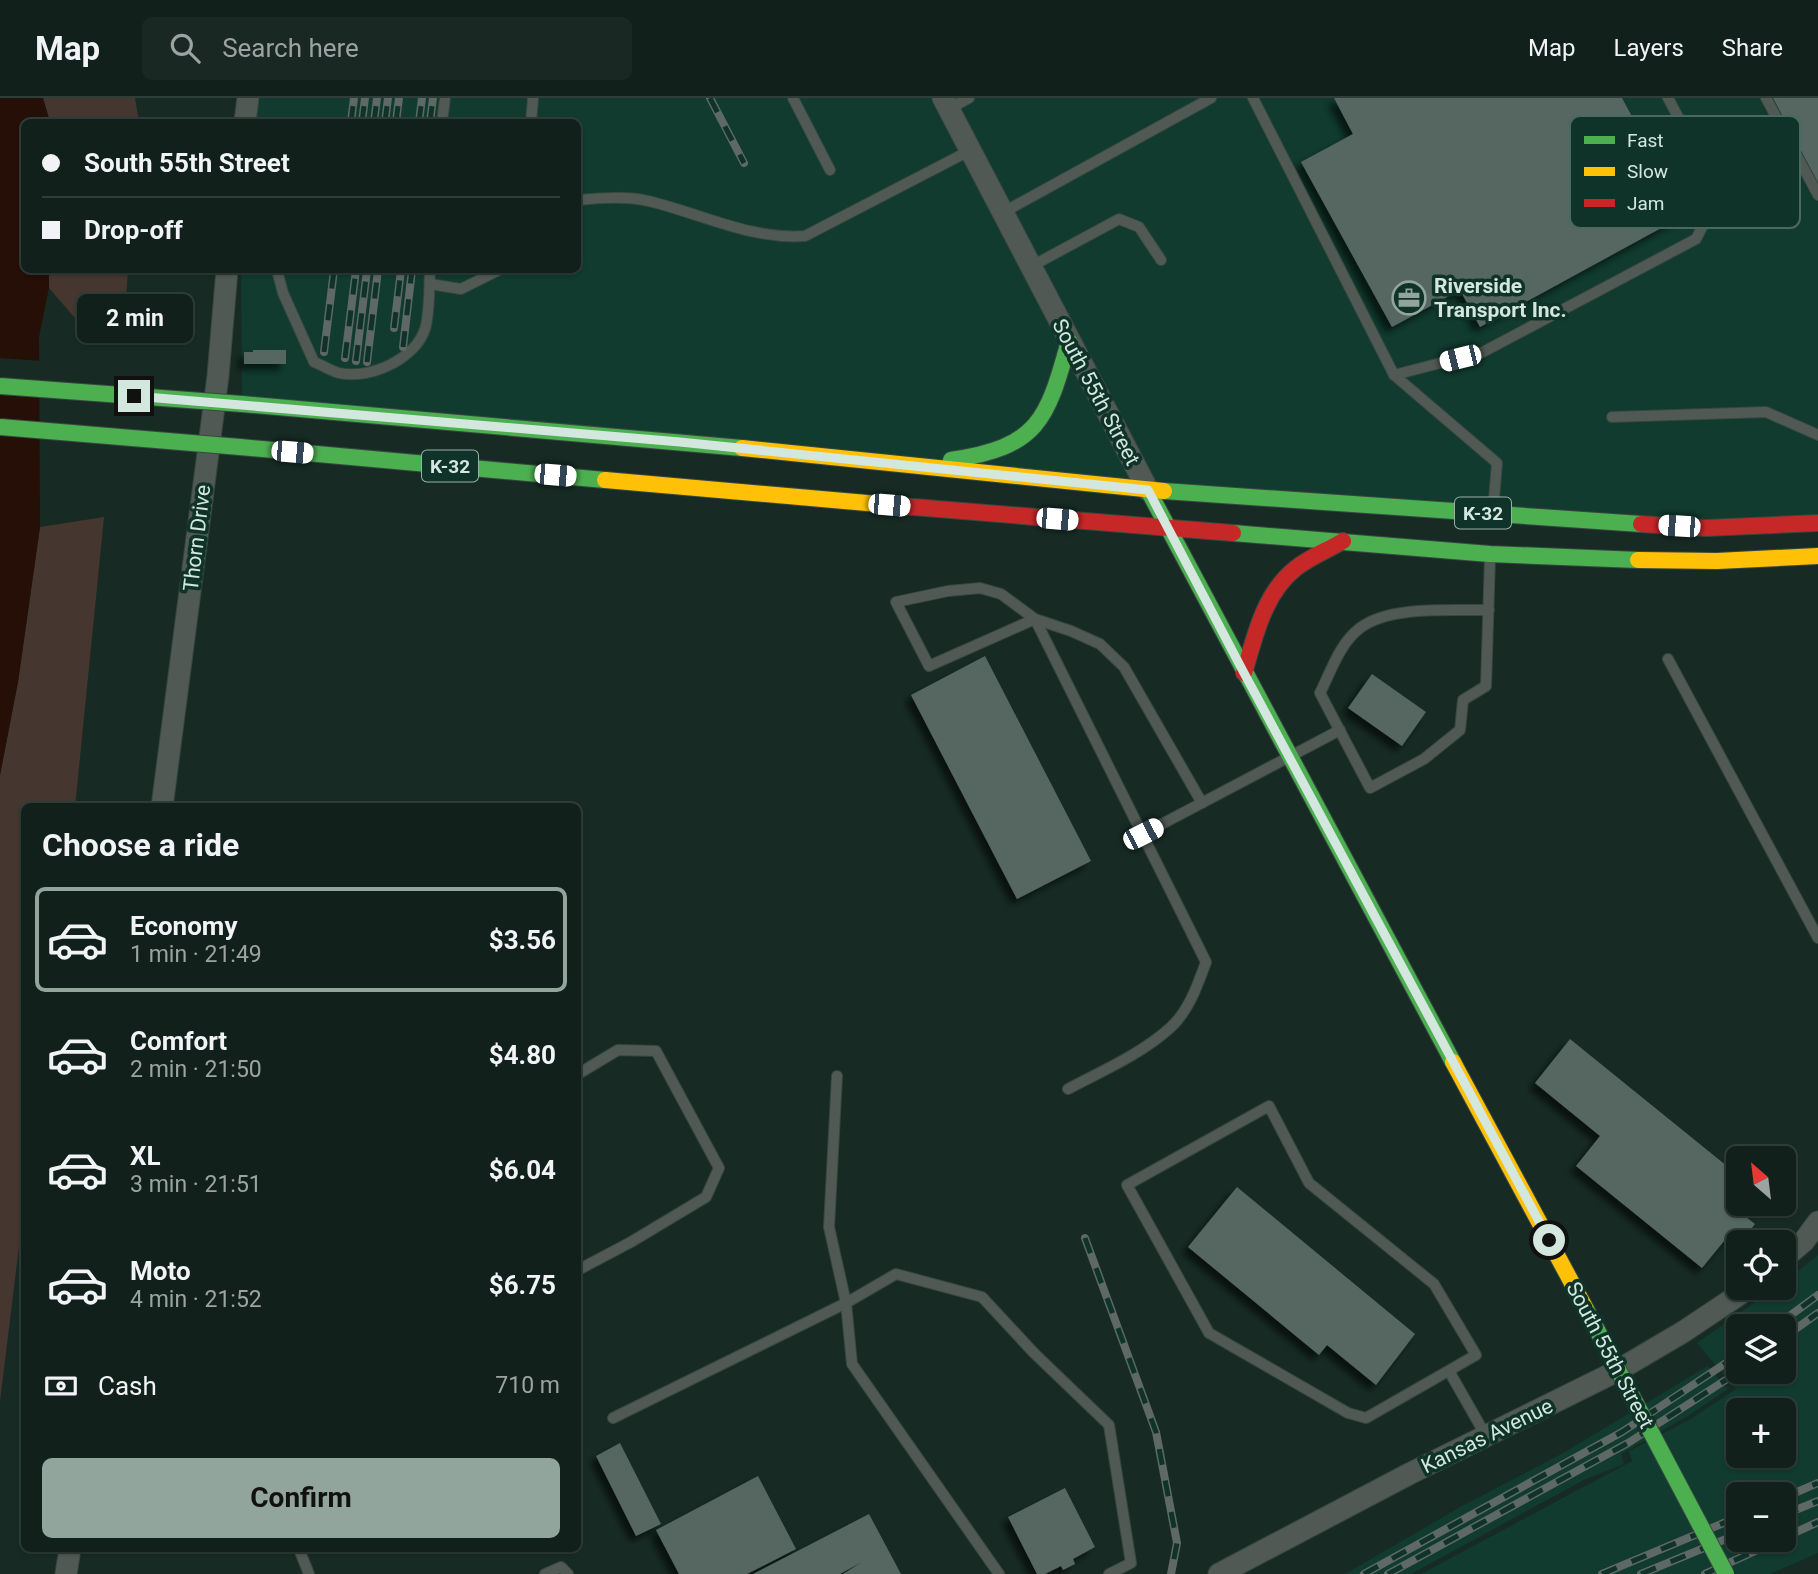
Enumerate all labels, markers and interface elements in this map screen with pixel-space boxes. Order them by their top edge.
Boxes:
search box [142,17,632,80]
text: Map [35,29,100,68]
icon: search [166,29,204,67]
text: Search here [222,33,359,63]
text: Map [1528,34,1576,62]
text: Layers [1614,34,1684,62]
text: Share [1722,34,1783,62]
legend [1570,116,1800,228]
text: Fast [1627,129,1664,152]
text: South 55th Street [84,148,290,178]
text: Slow [1627,160,1668,183]
text: Jam [1627,192,1664,215]
text: Drop-off [84,215,183,245]
place label: Riverside Transport Inc. [1434,274,1567,322]
office icon: Riverside Transport Inc. [1390,279,1428,317]
callout: 2 min [76,294,192,344]
text: 2 min [106,305,164,332]
street label: South 55th Street [1047,315,1145,469]
car [1438,343,1483,373]
route end [118,380,150,412]
car [271,440,314,464]
road number: K-32 [422,450,478,482]
car [534,463,577,487]
street label: Thorn Drive [179,483,215,593]
car [868,493,911,517]
road number: K-32 [1455,498,1511,528]
car [1036,507,1079,531]
car [1658,514,1701,538]
car [1120,815,1167,853]
text: Choose a ride [42,826,239,864]
icon: car [46,908,109,971]
text: Economy [130,911,237,941]
text: $3.56 [489,925,556,955]
text: 1 min · 21:49 [130,941,262,968]
icon: car [46,1023,109,1086]
text: Comfort [130,1026,227,1056]
text: $4.80 [489,1040,556,1070]
text: 2 min · 21:50 [130,1056,262,1083]
icon: car [46,1138,109,1201]
text: XL [130,1141,161,1171]
north arrow [1726,1146,1796,1216]
map controls [1726,1146,1796,1552]
text: $6.04 [489,1155,556,1185]
text: 3 min · 21:51 [130,1171,262,1198]
route start [1533,1224,1565,1256]
button: locate [1726,1230,1796,1300]
icon: car [46,1253,109,1316]
text: Moto [130,1256,191,1286]
text: $6.75 [489,1270,556,1300]
street label: South 55th Street [1561,1278,1659,1432]
text: 4 min · 21:52 [130,1286,262,1313]
button: layers [1726,1314,1796,1384]
icon: cash [42,1367,80,1405]
text: Cash [98,1371,157,1401]
text: 710 m [495,1372,560,1399]
street label: Kansas Avenue [1417,1394,1557,1478]
button: + [1726,1398,1796,1468]
button: Confirm [42,1458,560,1538]
button: − [1726,1482,1796,1552]

